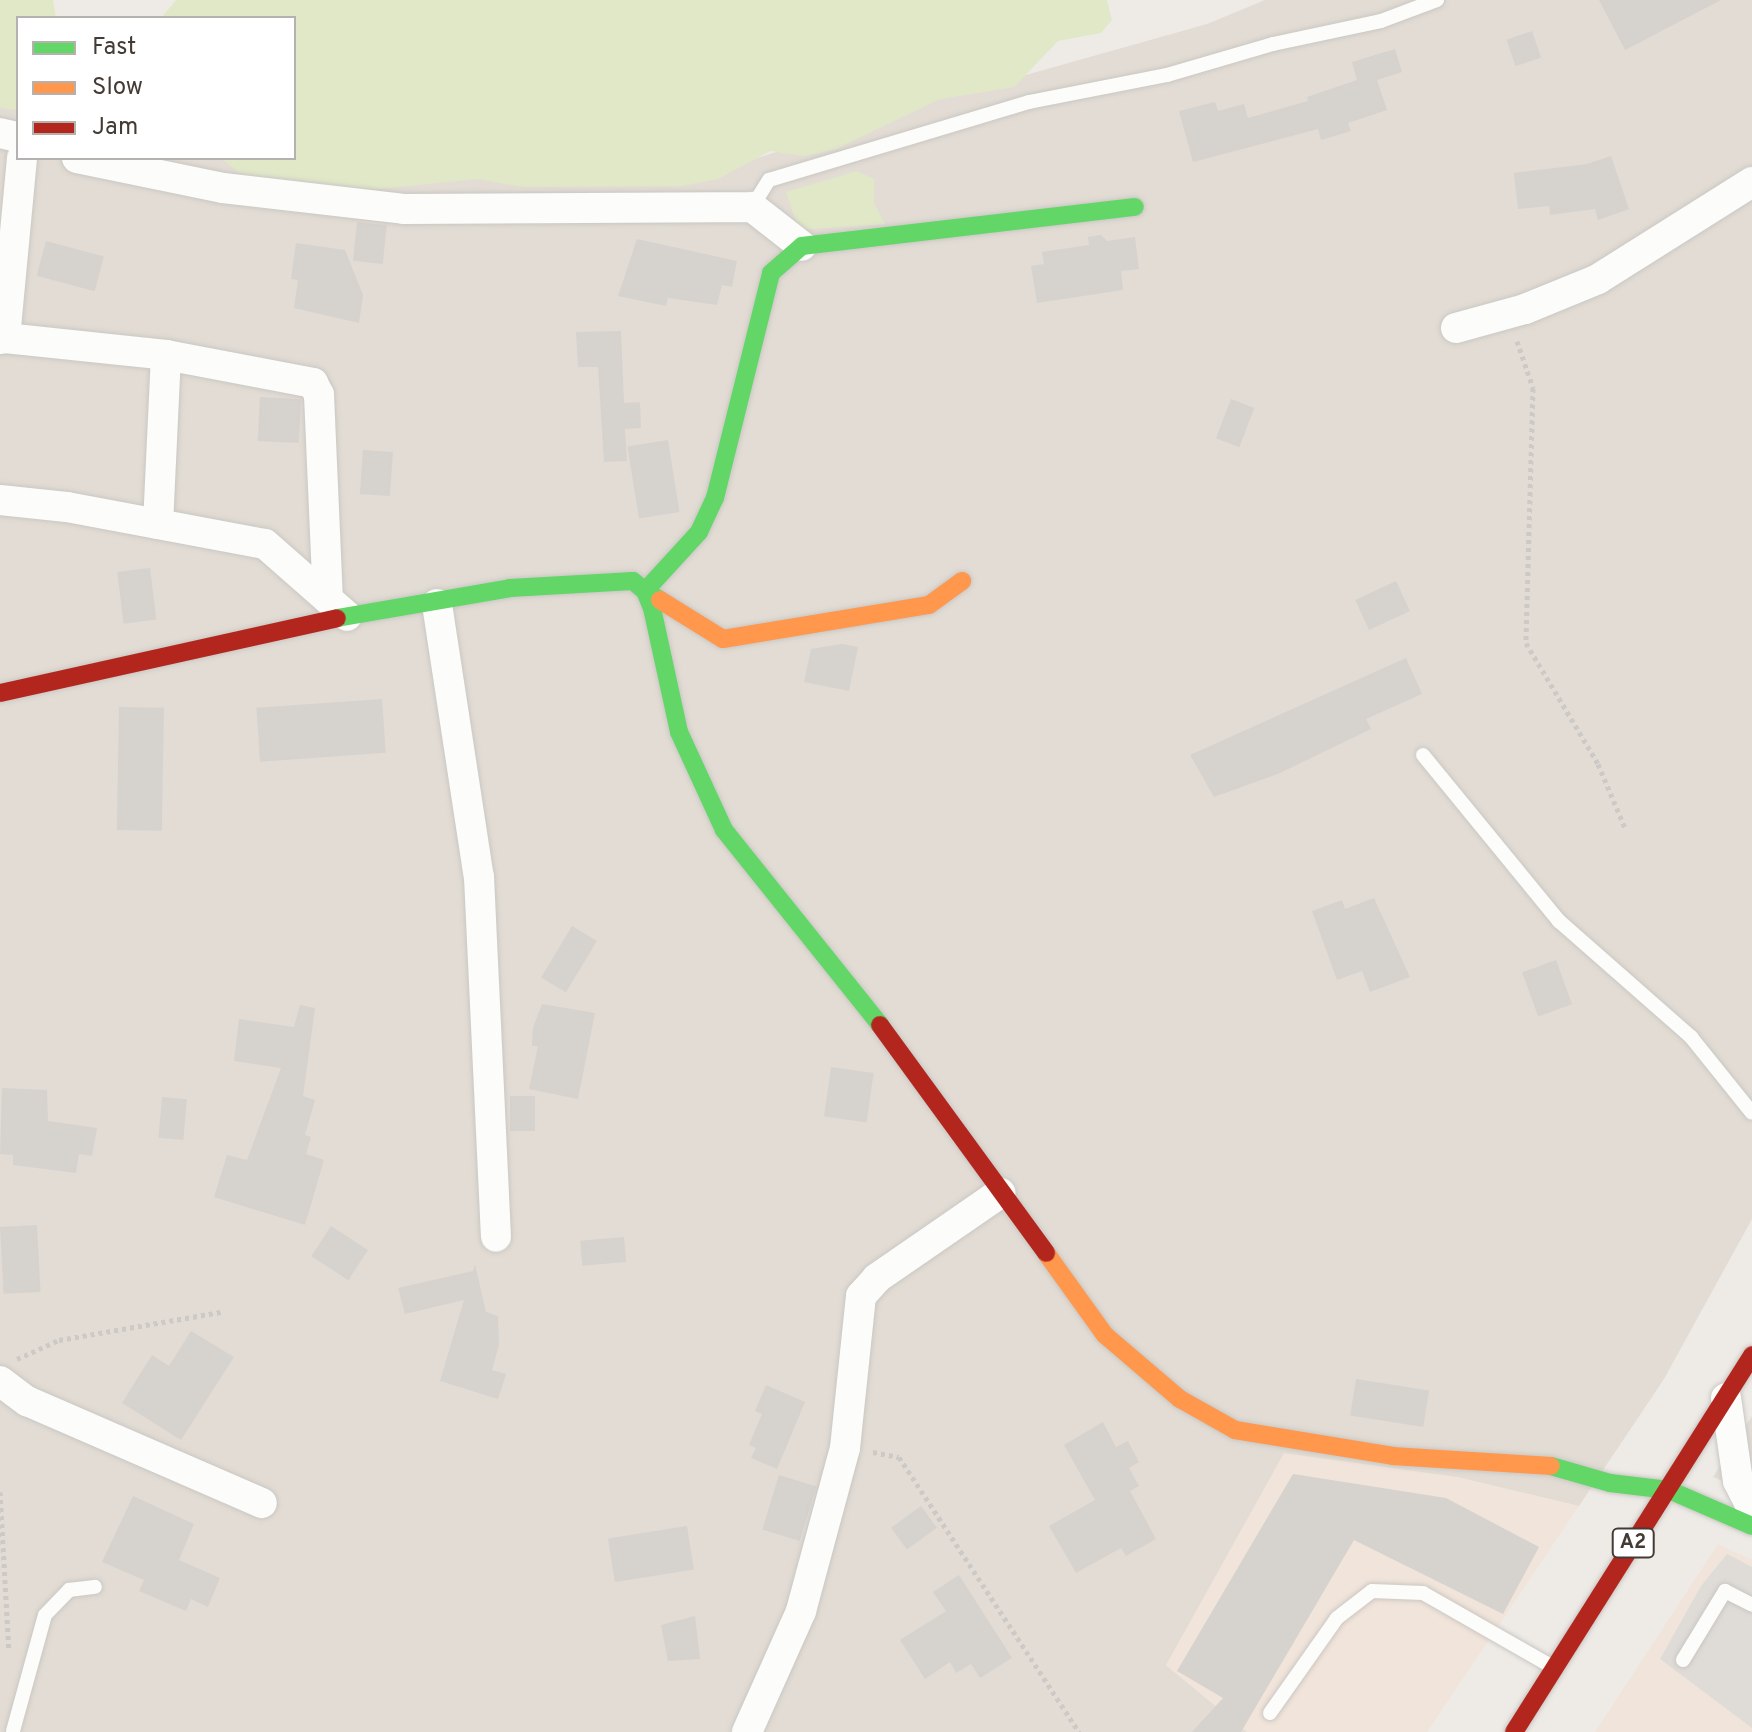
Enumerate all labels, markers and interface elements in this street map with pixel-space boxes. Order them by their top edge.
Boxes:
legend [16,16,296,160]
text: Fast [92,33,136,63]
text: Slow [92,73,143,103]
text: Jam [92,113,138,143]
road number: A2 [1611,1527,1655,1559]

